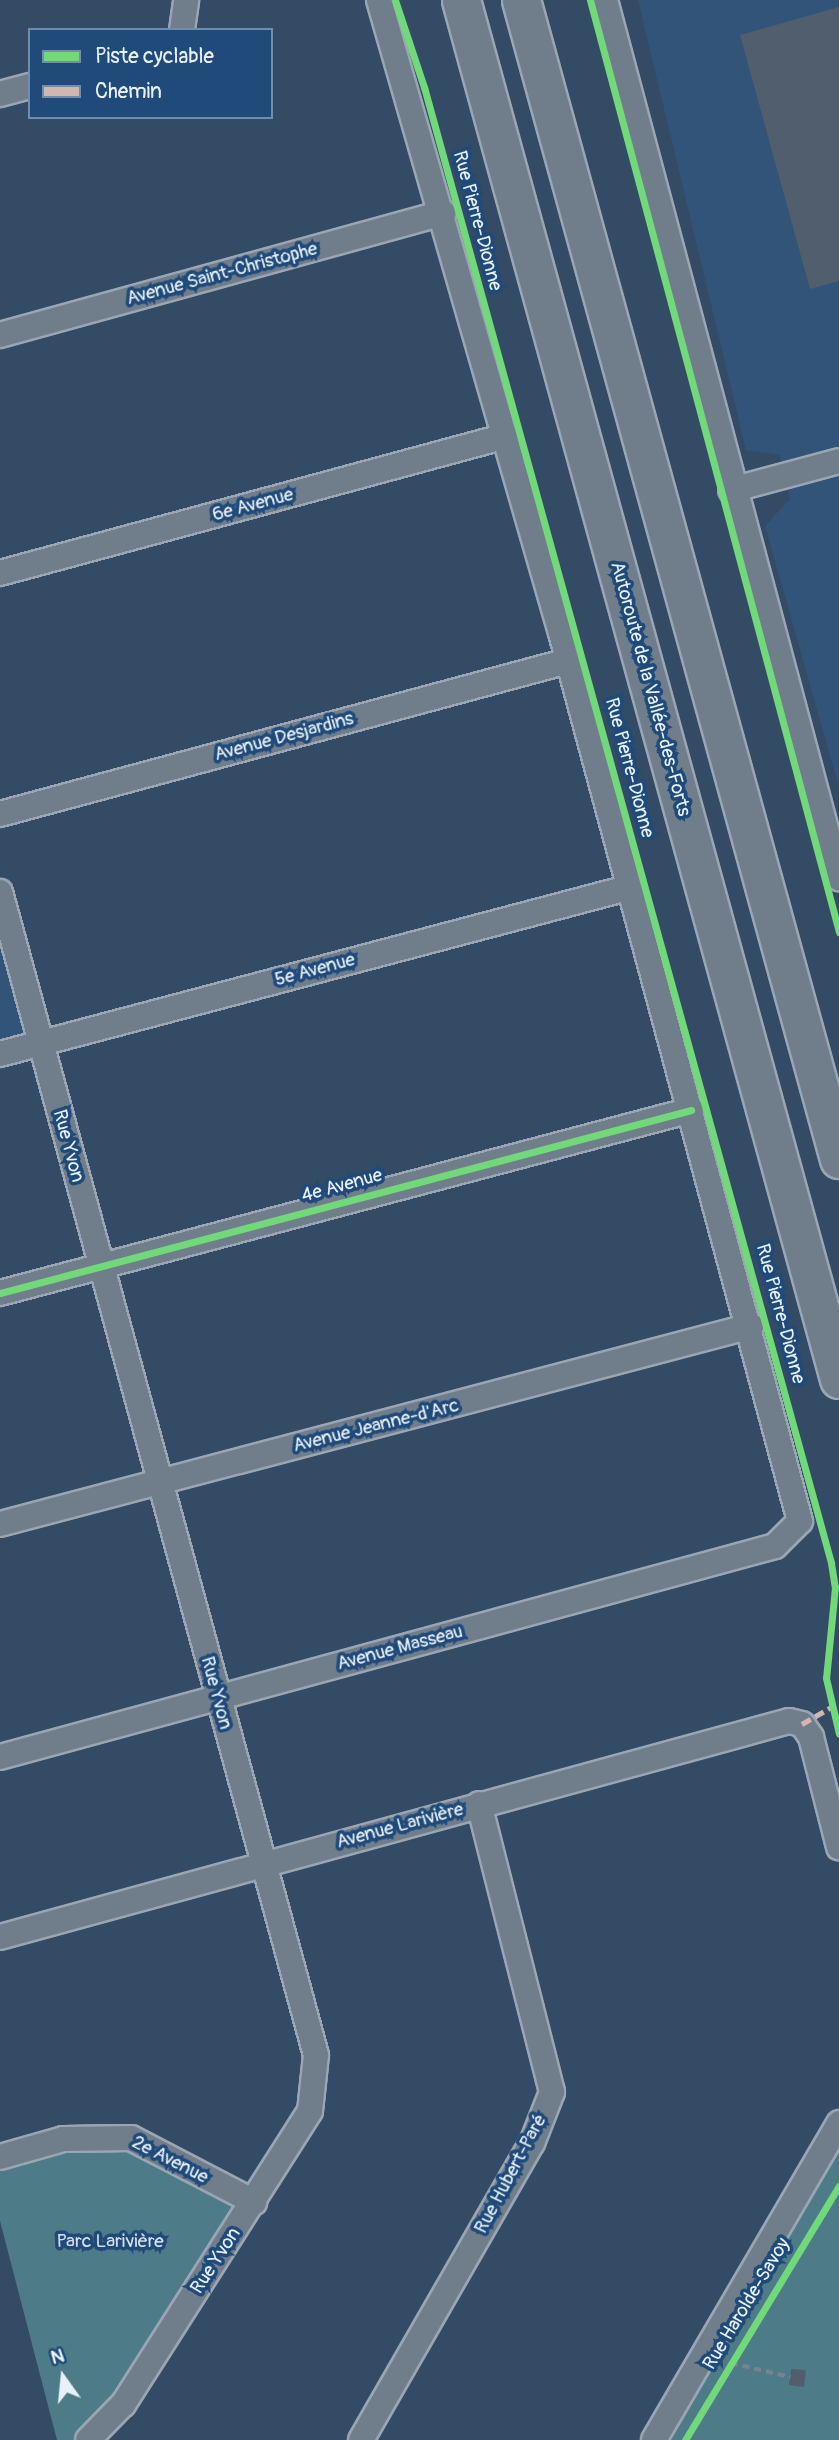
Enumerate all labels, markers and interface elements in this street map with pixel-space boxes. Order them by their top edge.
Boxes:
legend [28,28,273,119]
text: Piste cyclable [95,43,214,70]
text: Chemin [95,78,162,105]
street label: Rue Pierre-Dionne [447,148,507,294]
street label: Avenue Saint-Christophe [124,238,320,310]
street label: 6e Avenue [210,483,296,527]
street label: Autoroute de la Vallée-des-Forts [605,559,695,819]
street label: Rue Pierre-Dionne [599,695,659,841]
street label: Avenue Desjardins [212,707,356,767]
street label: 5e Avenue [272,948,358,992]
street label: Rue Yvon [47,1107,89,1185]
street label: 4e Avenue [299,1164,385,1208]
street label: Rue Pierre-Dionne [750,1241,810,1387]
street label: Avenue Jeanne-d'Arc [291,1394,461,1458]
street label: Avenue Masseau [335,1620,465,1676]
street label: Rue Yvon [195,1654,237,1732]
street label: Avenue Larivière [334,1798,466,1854]
street label: Rue Hubert-Paré [470,2110,552,2238]
street label: 2e Avenue [128,2131,212,2189]
street label: Rue Yvon [186,2224,246,2298]
park label: Parc Larivière [56,2231,164,2253]
street label: Rue Harolde-Savoy [699,2234,795,2374]
north arrow [28,2342,98,2412]
text: N [48,2343,67,2370]

